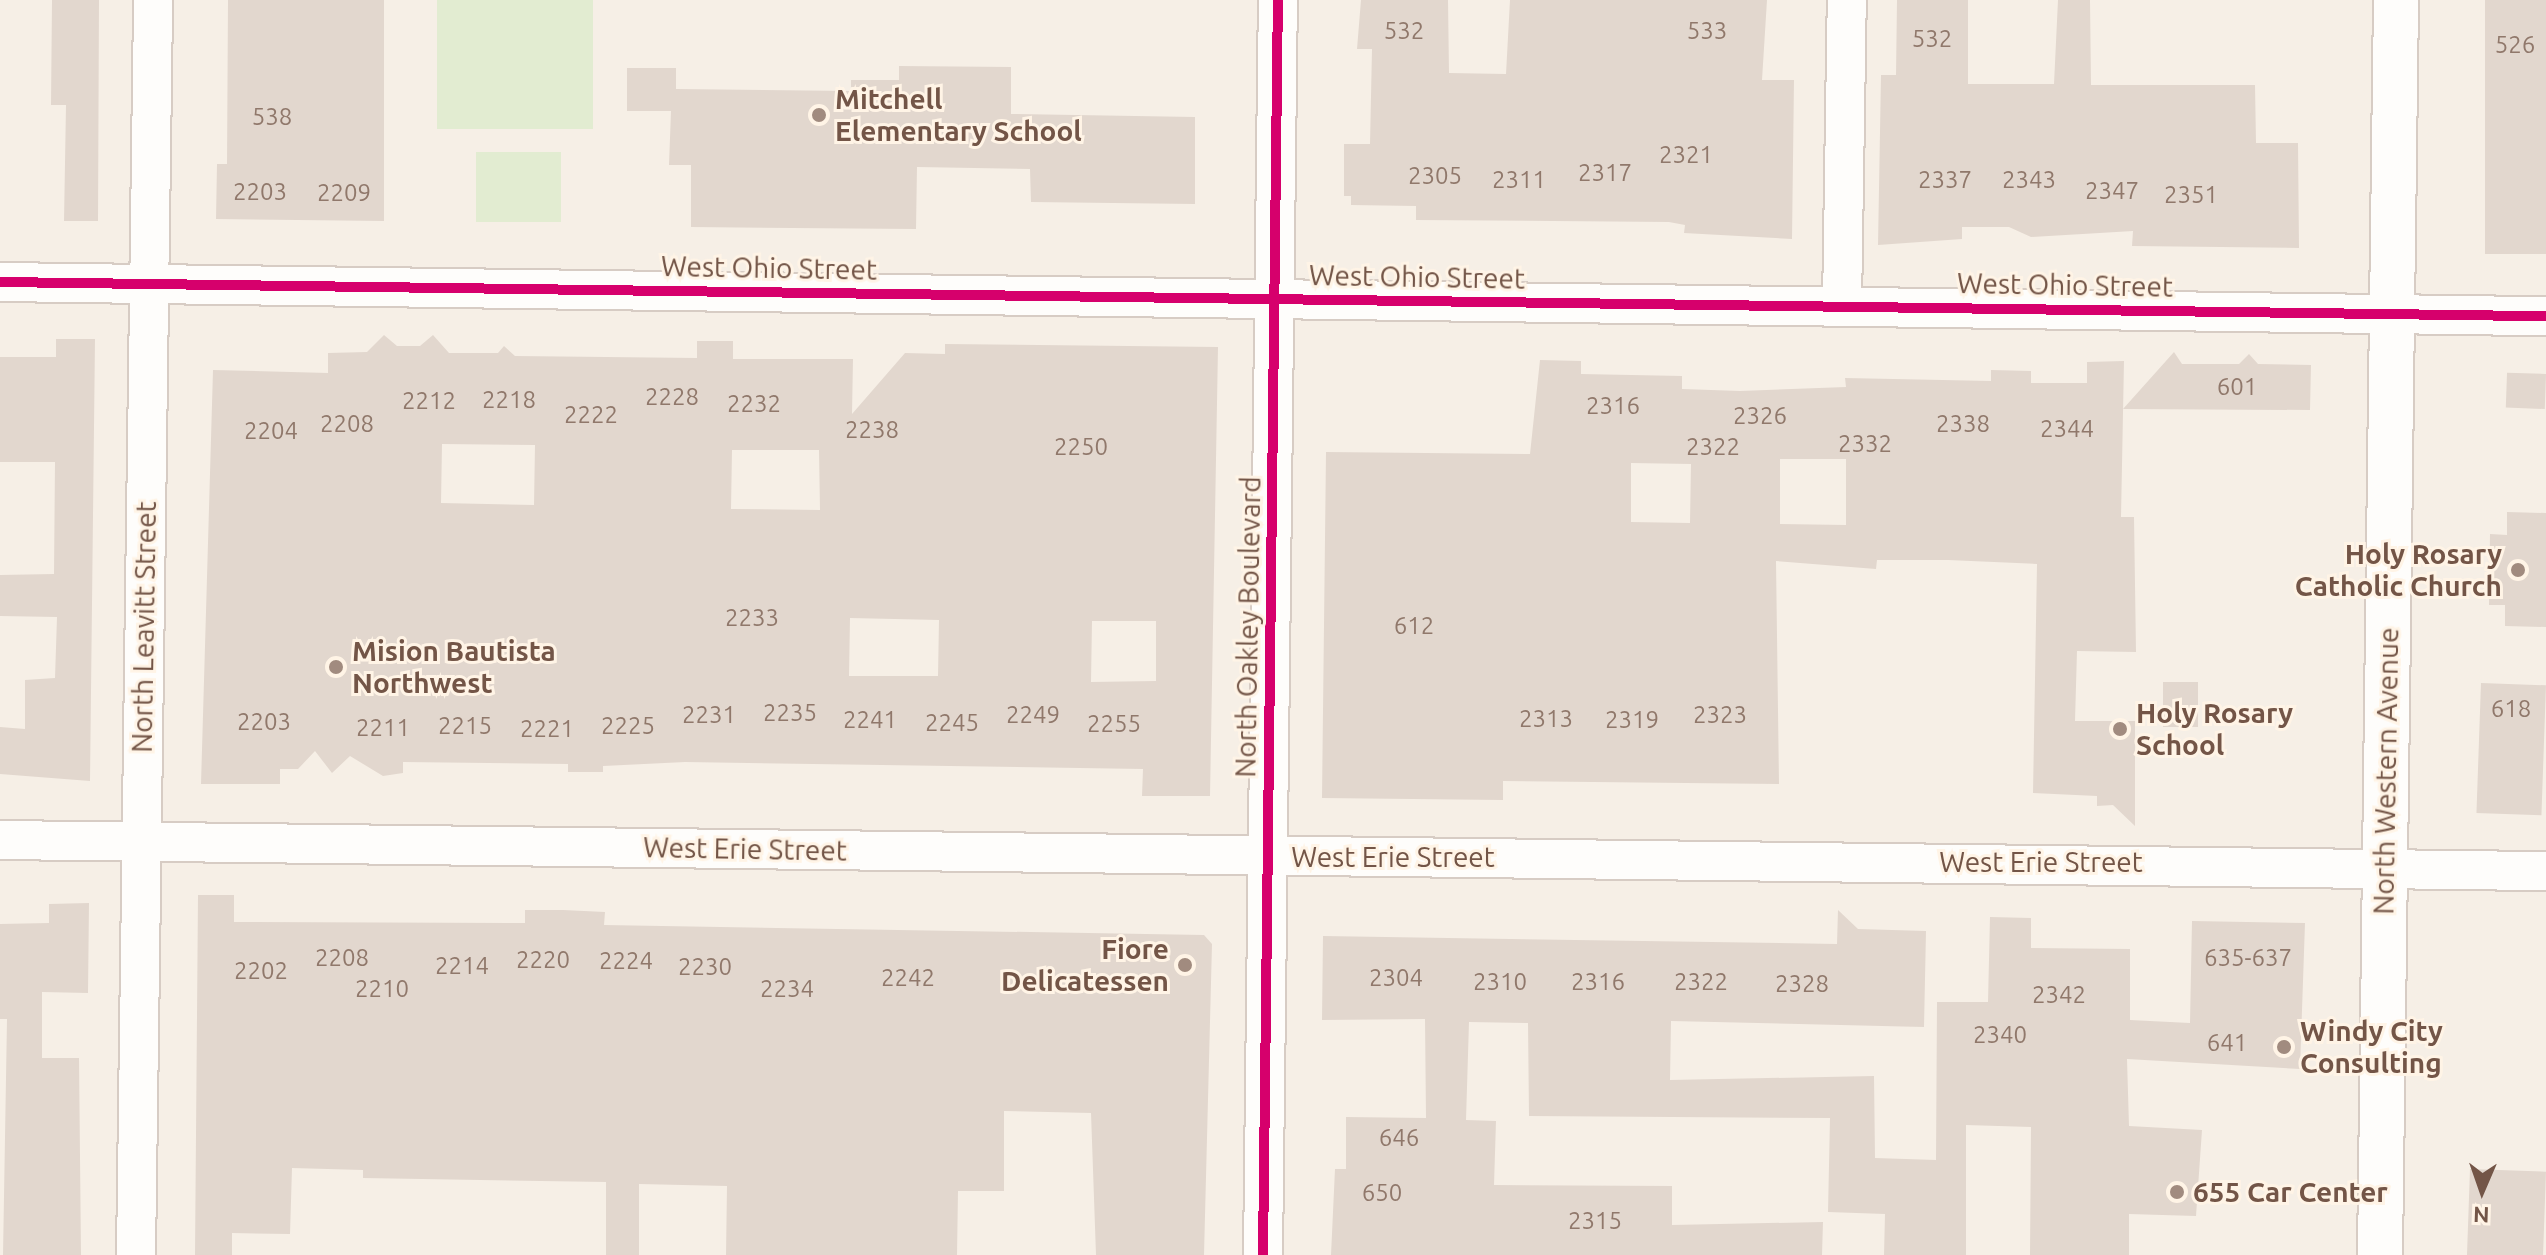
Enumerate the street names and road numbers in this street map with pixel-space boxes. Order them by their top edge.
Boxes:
street label: West Ohio Street [661,249,877,287]
street label: West Ohio Street [1309,258,1525,296]
street label: West Ohio Street [1957,266,2173,304]
street label: North Oakley Boulevard [1229,476,1267,778]
street label: North Leavitt Street [125,501,163,753]
street label: North Western Avenue [2367,627,2405,915]
street label: West Erie Street [643,830,847,868]
street label: West Erie Street [1291,840,1495,874]
street label: West Erie Street [1939,845,2143,879]

